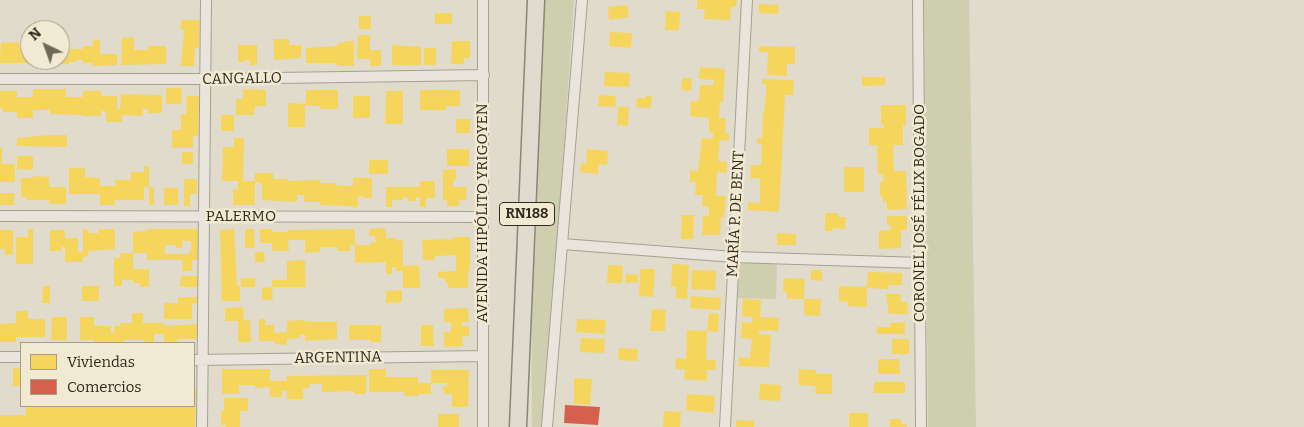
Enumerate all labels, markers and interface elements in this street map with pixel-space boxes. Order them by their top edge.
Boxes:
north arrow [20,20,70,70]
text: N [26,24,45,44]
street label: CANGALLO [202,69,282,89]
street label: AVENIDA HIPÓLITO YRIGOYEN [474,103,492,323]
street label: CORONEL JOSÉ FÉLIX BOGADO [911,104,929,322]
street label: MARÍA P. DE BENT [724,150,748,278]
road number: RN188 [500,202,554,225]
street label: PALERMO [206,208,276,226]
legend [20,342,195,407]
street label: ARGENTINA [294,348,382,368]
text: Viviendas [67,353,135,371]
text: Comercios [67,378,141,396]

